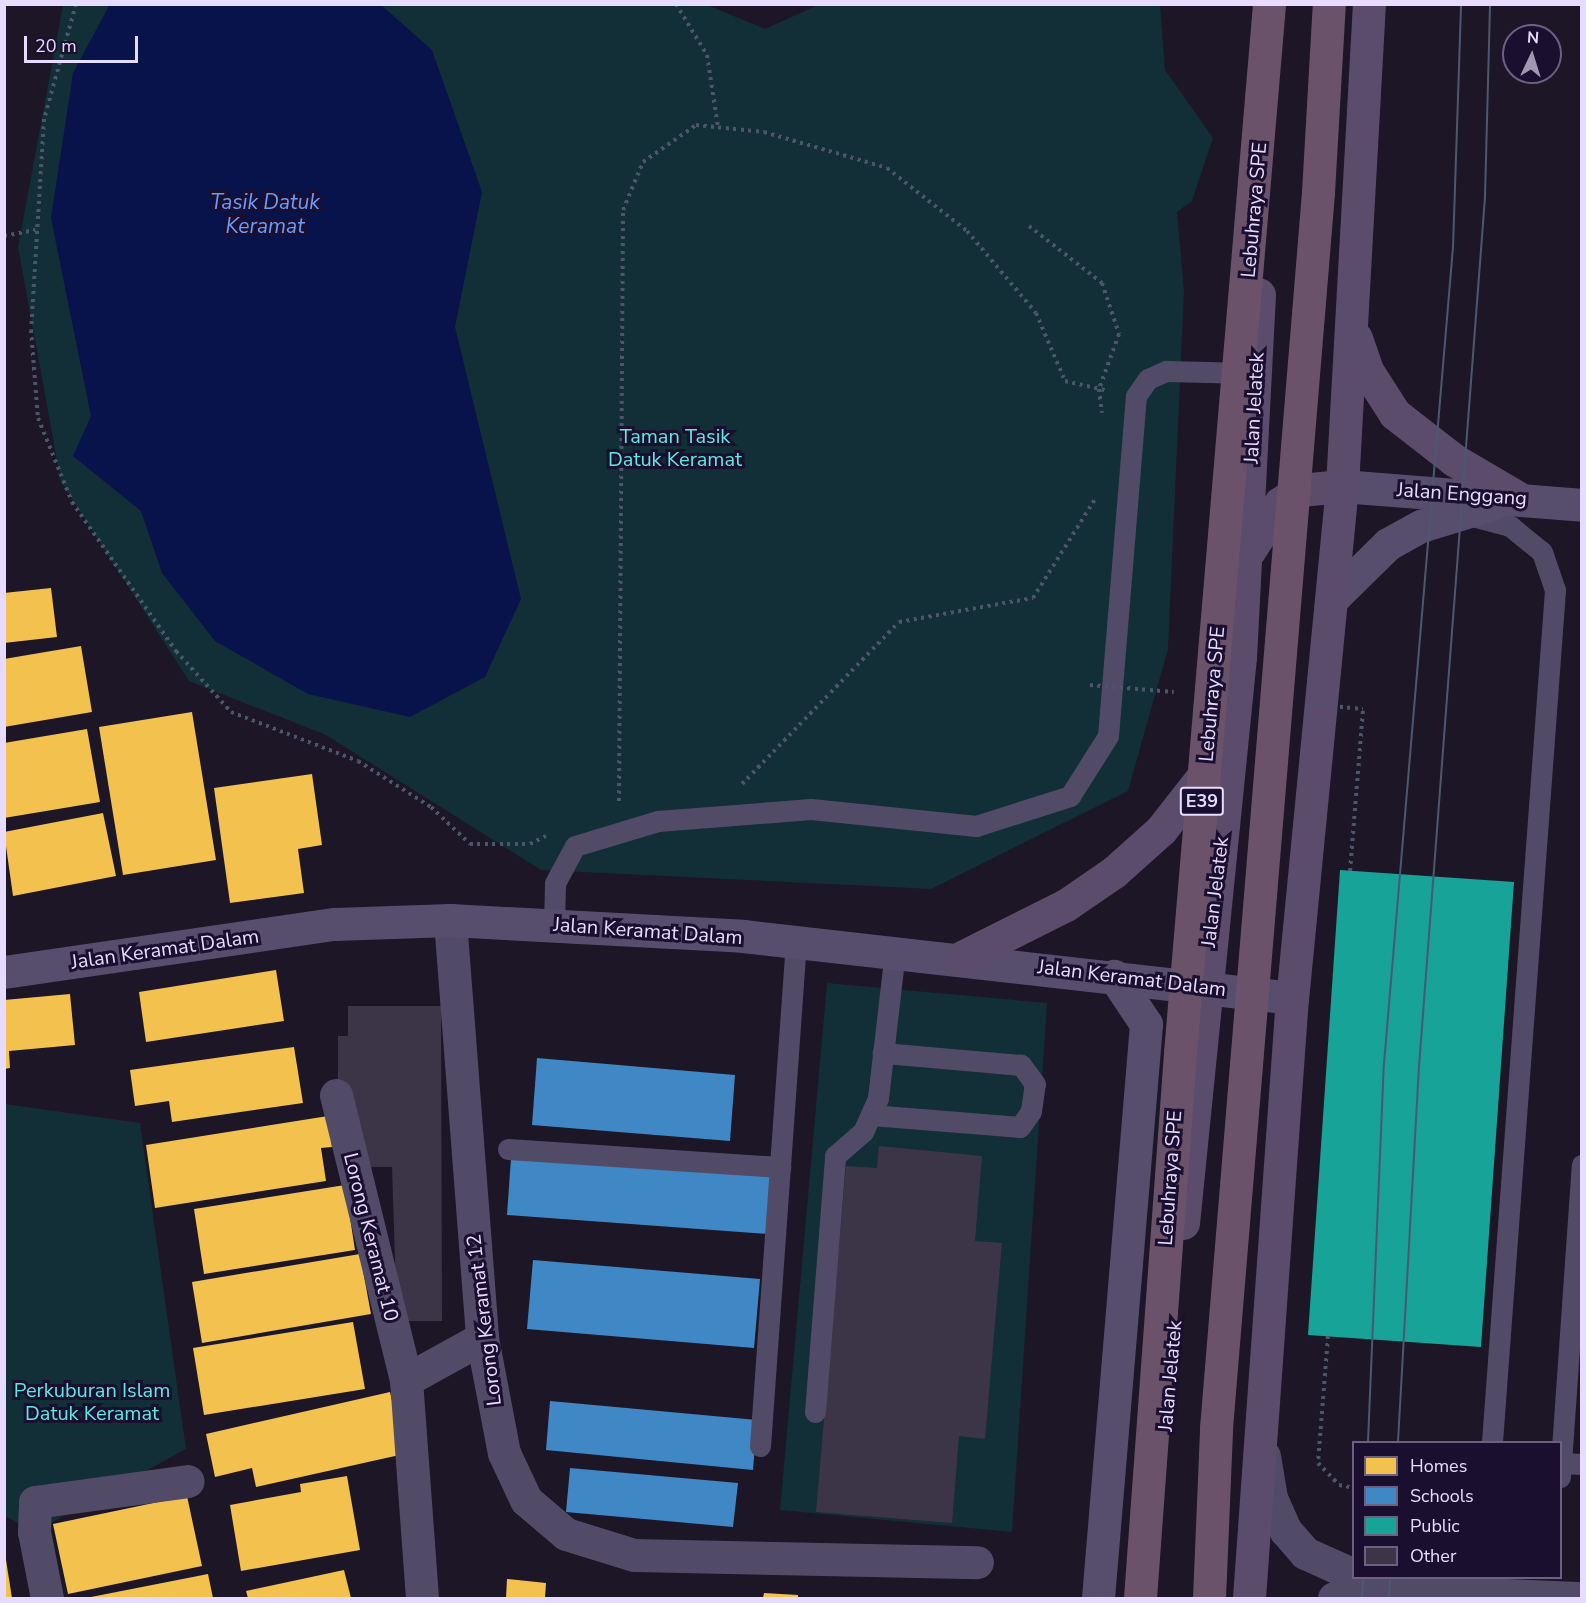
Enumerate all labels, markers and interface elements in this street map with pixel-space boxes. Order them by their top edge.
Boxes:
scale bar [27,24,141,62]
north arrow [1502,24,1562,84]
text: N [1526,27,1540,49]
text: 20 m [35,34,77,58]
street label: Lebuhraya SPE [1236,141,1272,279]
water label: Tasik Datuk Keramat [210,189,320,239]
street label: Jalan Jelatek [1239,352,1269,464]
park label: Taman Tasik Datuk Keramat [608,424,742,471]
street label: Jalan Enggang [1396,477,1528,511]
street label: Lebuhraya SPE [1194,625,1230,763]
road number: E39 [1180,786,1224,816]
street label: Jalan Jelatek [1196,835,1234,949]
street label: Jalan Keramat Dalam [553,912,743,950]
street label: Jalan Keramat Dalam [69,924,261,974]
street label: Jalan Keramat Dalam [1036,955,1228,1001]
street label: Lebuhraya SPE [1153,1110,1187,1246]
street label: Lorong Keramat 10 [338,1150,404,1324]
street label: Lorong Keramat 12 [462,1233,506,1407]
street label: Jalan Jelatek [1153,1320,1187,1432]
park label: Perkuburan Islam Datuk Keramat [14,1378,170,1425]
legend [1352,1441,1562,1579]
text: Homes [1410,1454,1467,1478]
text: Schools [1410,1484,1474,1508]
text: Public [1410,1514,1460,1538]
text: Other [1410,1544,1456,1568]

